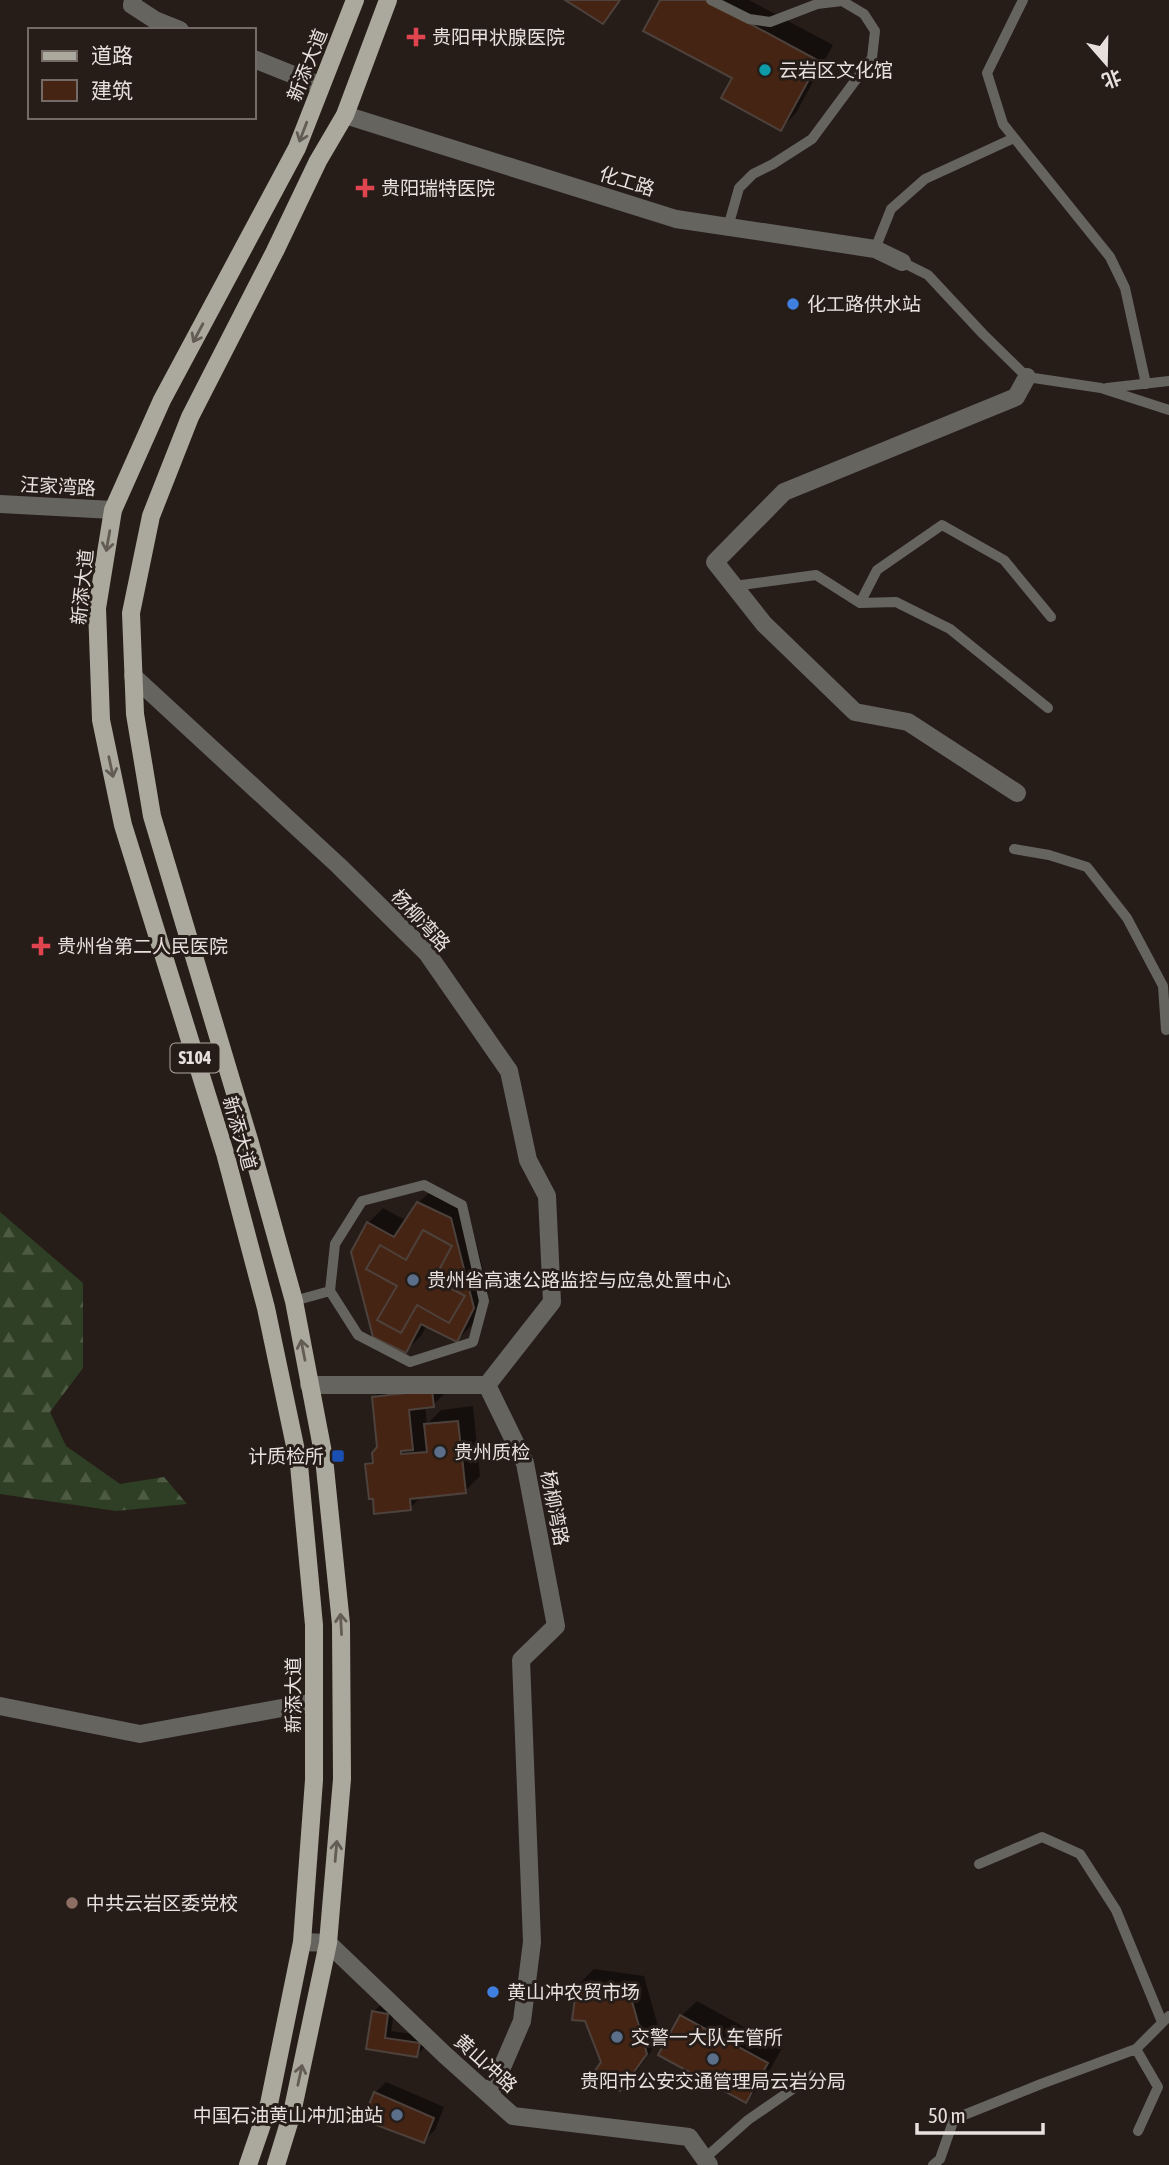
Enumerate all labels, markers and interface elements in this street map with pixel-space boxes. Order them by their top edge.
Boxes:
street label: 新添大道 [283,26,331,104]
place label: 贵阳甲状腺医院 [432,26,565,48]
marker: 贵阳甲状腺医院 [406,27,426,47]
legend [28,28,256,119]
north arrow [1071,28,1141,98]
text: 道路 [91,43,133,67]
place label: 云岩区文化馆 [779,59,893,81]
marker: 云岩区文化馆 [757,62,773,78]
text: 北 [1099,65,1125,93]
text: 建筑 [91,78,133,102]
one-way arrow [296,120,309,142]
street label: 化工路 [597,162,657,200]
place label: 贵阳瑞特医院 [381,177,495,199]
marker: 贵阳瑞特医院 [355,178,375,198]
place label: 化工路供水站 [807,293,921,315]
marker: 化工路供水站 [785,296,801,312]
one-way arrow [191,323,205,343]
street label: 汪家湾路 [19,473,97,499]
one-way arrow [101,529,114,552]
street label: 新添大道 [67,548,97,626]
one-way arrow [104,755,118,778]
street label: 杨柳湾路 [387,885,455,955]
place label: 贵州省第二人民医院 [57,935,228,957]
marker: 贵州省第二人民医院 [31,936,51,956]
road number: S104 [170,1044,220,1072]
street label: 新添大道 [219,1093,261,1173]
place label: 贵州省高速公路监控与应急处置中心 [427,1269,731,1291]
marker: 贵州省高速公路监控与应急处置中心 [405,1272,421,1288]
one-way arrow [296,1339,309,1362]
place label: 贵州质检 [454,1441,530,1463]
marker: 贵州质检 [432,1444,448,1460]
place label: 计质检所 [248,1445,324,1467]
marker: 计质检所 [330,1448,346,1464]
street label: 杨柳湾路 [537,1469,573,1547]
one-way arrow [334,1613,347,1636]
street label: 新添大道 [282,1657,304,1733]
one-way arrow [330,1840,343,1863]
place label: 中共云岩区委党校 [86,1892,238,1914]
marker: 中共云岩区委党校 [64,1895,80,1911]
place label: 黄山冲农贸市场 [507,1981,640,2003]
marker: 黄山冲农贸市场 [485,1984,501,2000]
place label: 交警一大队车管所 [631,2026,783,2048]
street label: 黄山冲路 [450,2029,522,2097]
marker: 交警一大队车管所 [609,2029,625,2045]
marker: 贵阳市公安交通管理局云岩分局 [705,2051,721,2067]
one-way arrow [293,2064,307,2087]
place label: 贵阳市公安交通管理局云岩分局 [580,2070,846,2092]
scale bar [917,2092,1043,2136]
text: 50 m [928,2103,966,2127]
place label: 中国石油黄山冲加油站 [193,2104,383,2126]
marker: 中国石油黄山冲加油站 [389,2107,405,2123]

